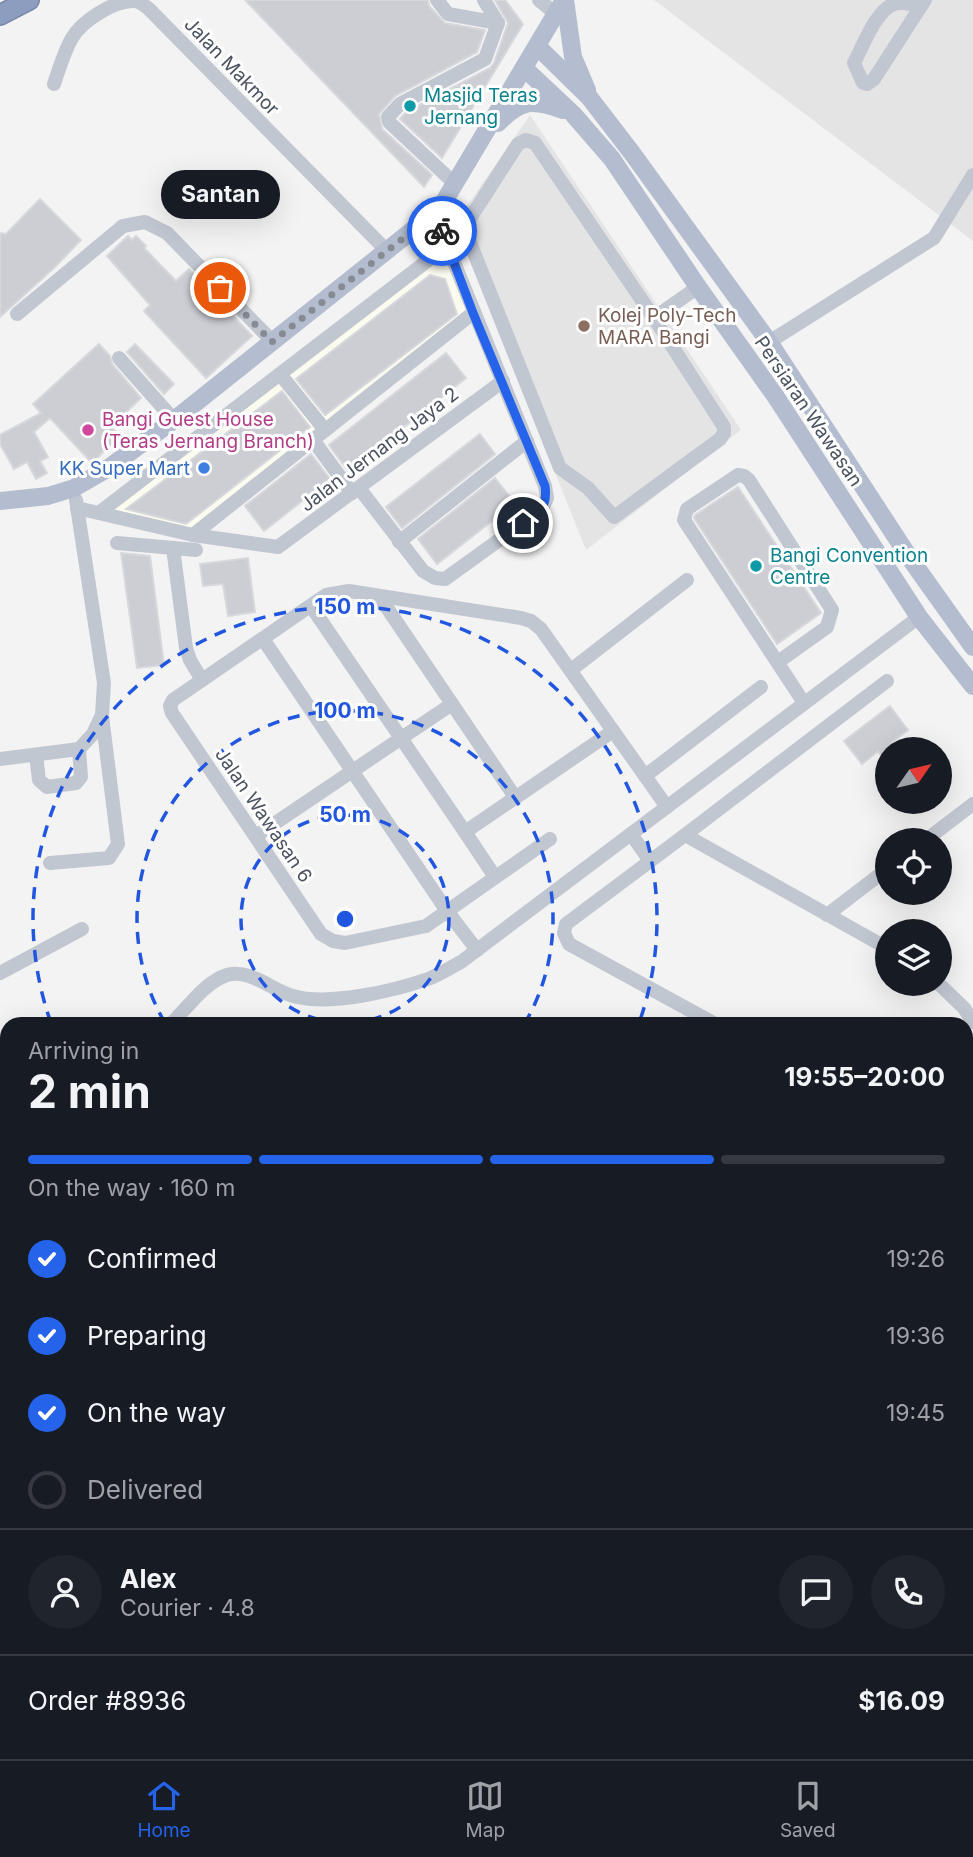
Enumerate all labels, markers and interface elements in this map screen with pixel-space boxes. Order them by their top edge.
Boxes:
street label: Jalan Makmor [179,13,284,120]
place label: Masjid Teras Jernang [424,84,538,129]
marker: Masjid Teras Jernang [402,98,418,114]
callout: Santan [160,169,280,218]
text: Santan [181,180,260,208]
courier [407,196,477,266]
icon: bike [423,212,461,250]
pin [190,258,250,318]
icon: bag [201,269,239,307]
place label: Kolej Poly-Tech MARA Bangi [598,304,736,349]
marker: Kolej Poly-Tech MARA Bangi [576,318,592,334]
street label: Persiaran Wawasan [750,332,867,491]
street label: Jalan Jernang Jaya 2 [296,382,463,516]
place label: Bangi Guest House (Teras Jernang Branch) [102,408,314,453]
marker: Bangi Guest House (Teras Jernang Branch) [80,422,96,438]
place label: KK Super Mart [59,457,190,480]
marker: KK Super Mart [196,460,212,476]
pin [493,493,553,553]
icon: home [504,504,542,542]
place label: Bangi Convention Centre [770,544,928,589]
marker: Bangi Convention Centre [748,558,764,574]
text: 150 m [315,594,375,619]
text: 100 m [314,698,376,723]
north arrow [875,737,952,814]
map controls [875,737,952,996]
street label: Jalan Wawasan 6 [210,744,317,887]
text: 50 m [319,802,371,827]
button: locate [875,828,952,905]
centre of rings [333,907,357,931]
button: layers [875,919,952,996]
text: Arriving in [28,1037,139,1065]
text: 19:55–20:00 [784,1061,945,1092]
text: 2 min [28,1063,151,1119]
text: On the way · 160 m [28,1174,235,1202]
icon: check [28,1240,66,1278]
text: Confirmed [87,1243,217,1274]
text: 19:26 [886,1245,945,1273]
icon: check [28,1317,66,1355]
text: Preparing [87,1320,207,1351]
text: 19:36 [886,1322,945,1350]
icon: check [28,1394,66,1432]
text: On the way [87,1397,226,1428]
text: 19:45 [886,1399,945,1427]
text: Delivered [87,1474,203,1505]
button: person [28,1555,102,1629]
button: chat [779,1555,853,1629]
button: phone [871,1555,945,1629]
text: Alex [120,1563,177,1594]
text: Courier · 4.8 [120,1594,255,1622]
text: Order #8936 [28,1685,186,1716]
text: $16.09 [858,1685,945,1716]
tab: Home [137,1777,191,1842]
tab: Map [466,1777,505,1842]
tab: Saved [780,1777,836,1842]

